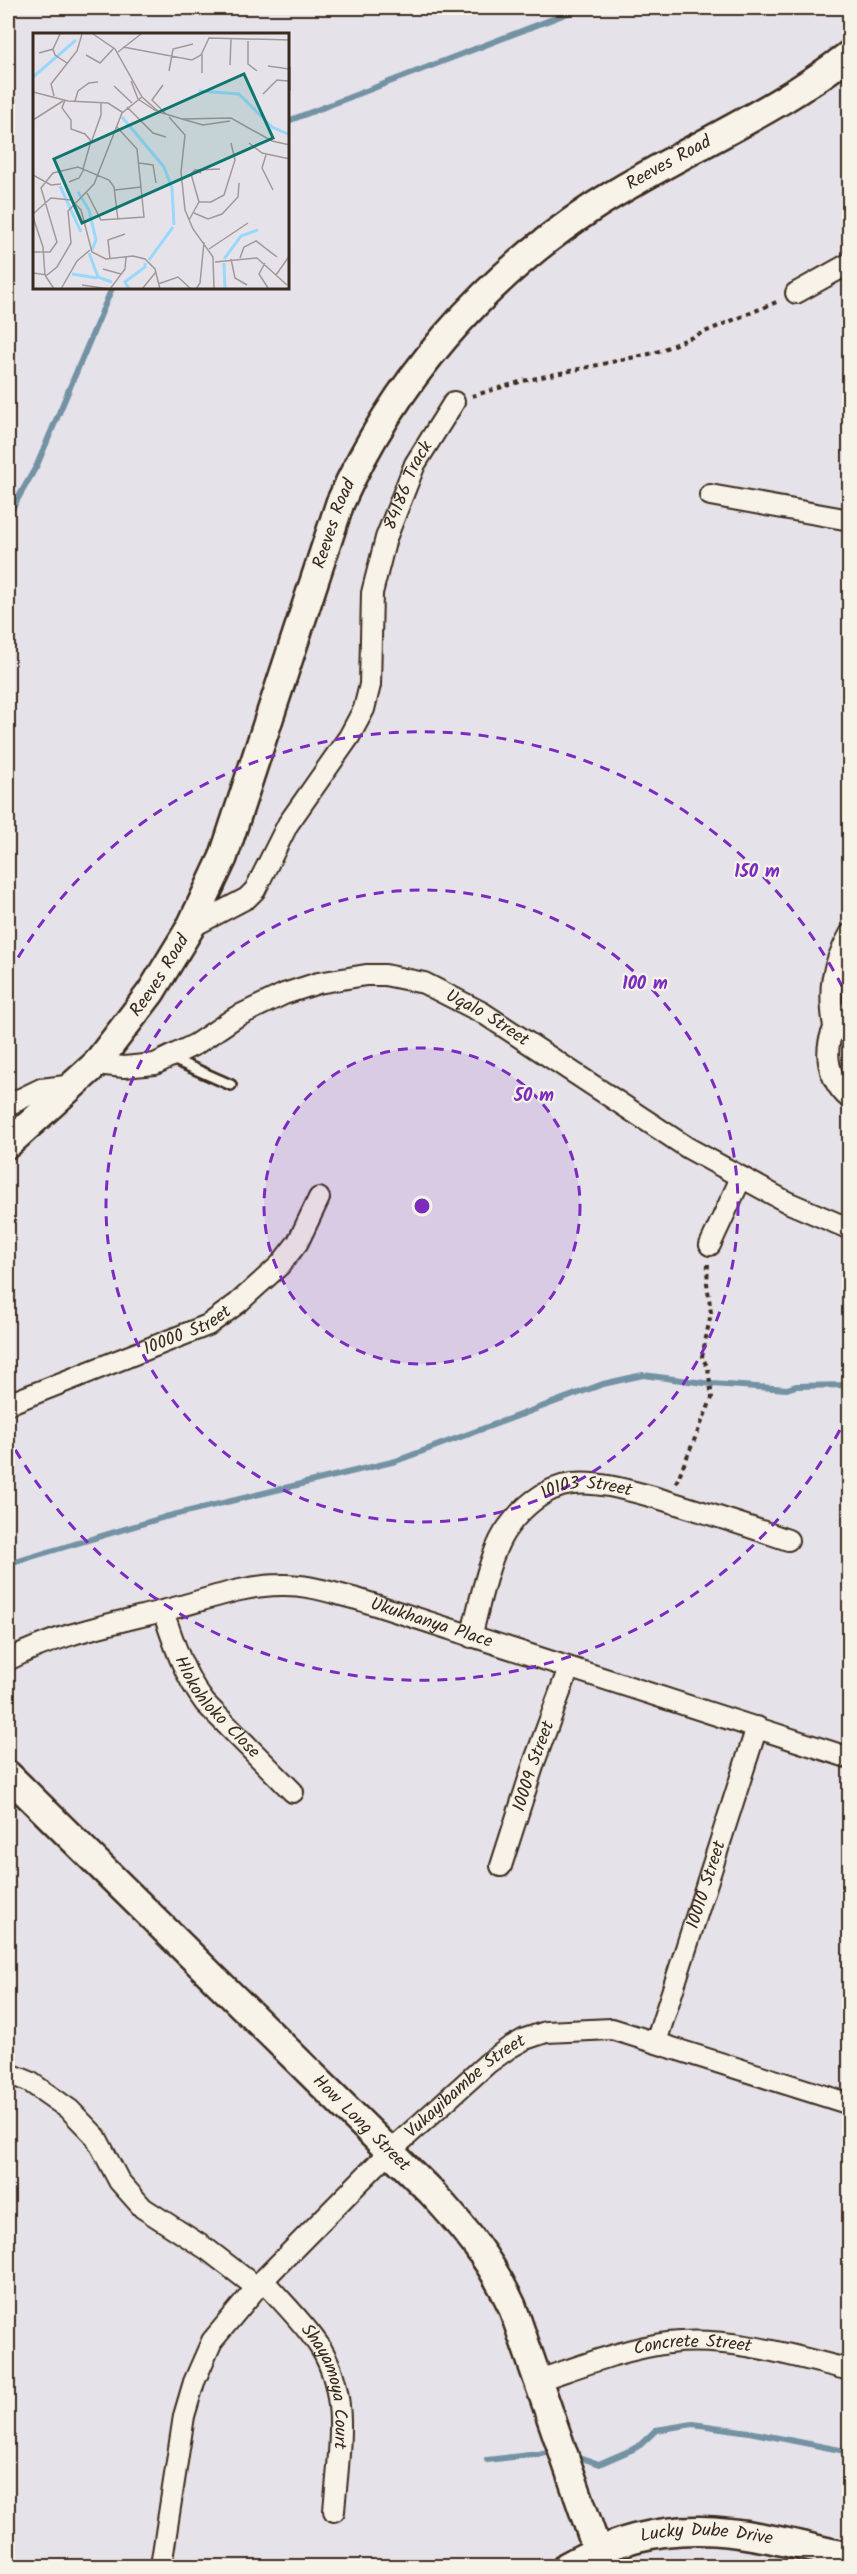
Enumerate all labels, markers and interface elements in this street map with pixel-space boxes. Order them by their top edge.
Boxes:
inset map [33,33,290,290]
street label: Reeves Road [621,127,718,198]
street label: 84186 Track [376,435,441,535]
street label: Reeves Road [305,473,364,572]
text: 150 m [734,858,780,887]
street label: Reeves Road [122,928,198,1023]
text: 100 m [622,970,668,999]
street label: Uqalo Street [440,982,536,1055]
text: 50 m [513,1082,554,1111]
centre of rings [412,1196,432,1216]
street label: 10000 Street [139,1297,239,1364]
street label: 10103 Street [535,1469,636,1507]
street label: Ukukhanya Place [367,1590,496,1656]
street label: Hlokohloko Close [166,1651,267,1766]
street label: 10009 Street [505,1716,563,1815]
street label: 10010 Street [679,1836,734,1933]
street label: Vukayibambe Street [398,2026,532,2146]
street label: How Long Street [305,2068,418,2179]
street label: Shayamoya Court [293,2317,355,2451]
street label: Concrete Street [631,2327,755,2364]
street label: Lucky Dube Drive [638,2516,775,2554]

